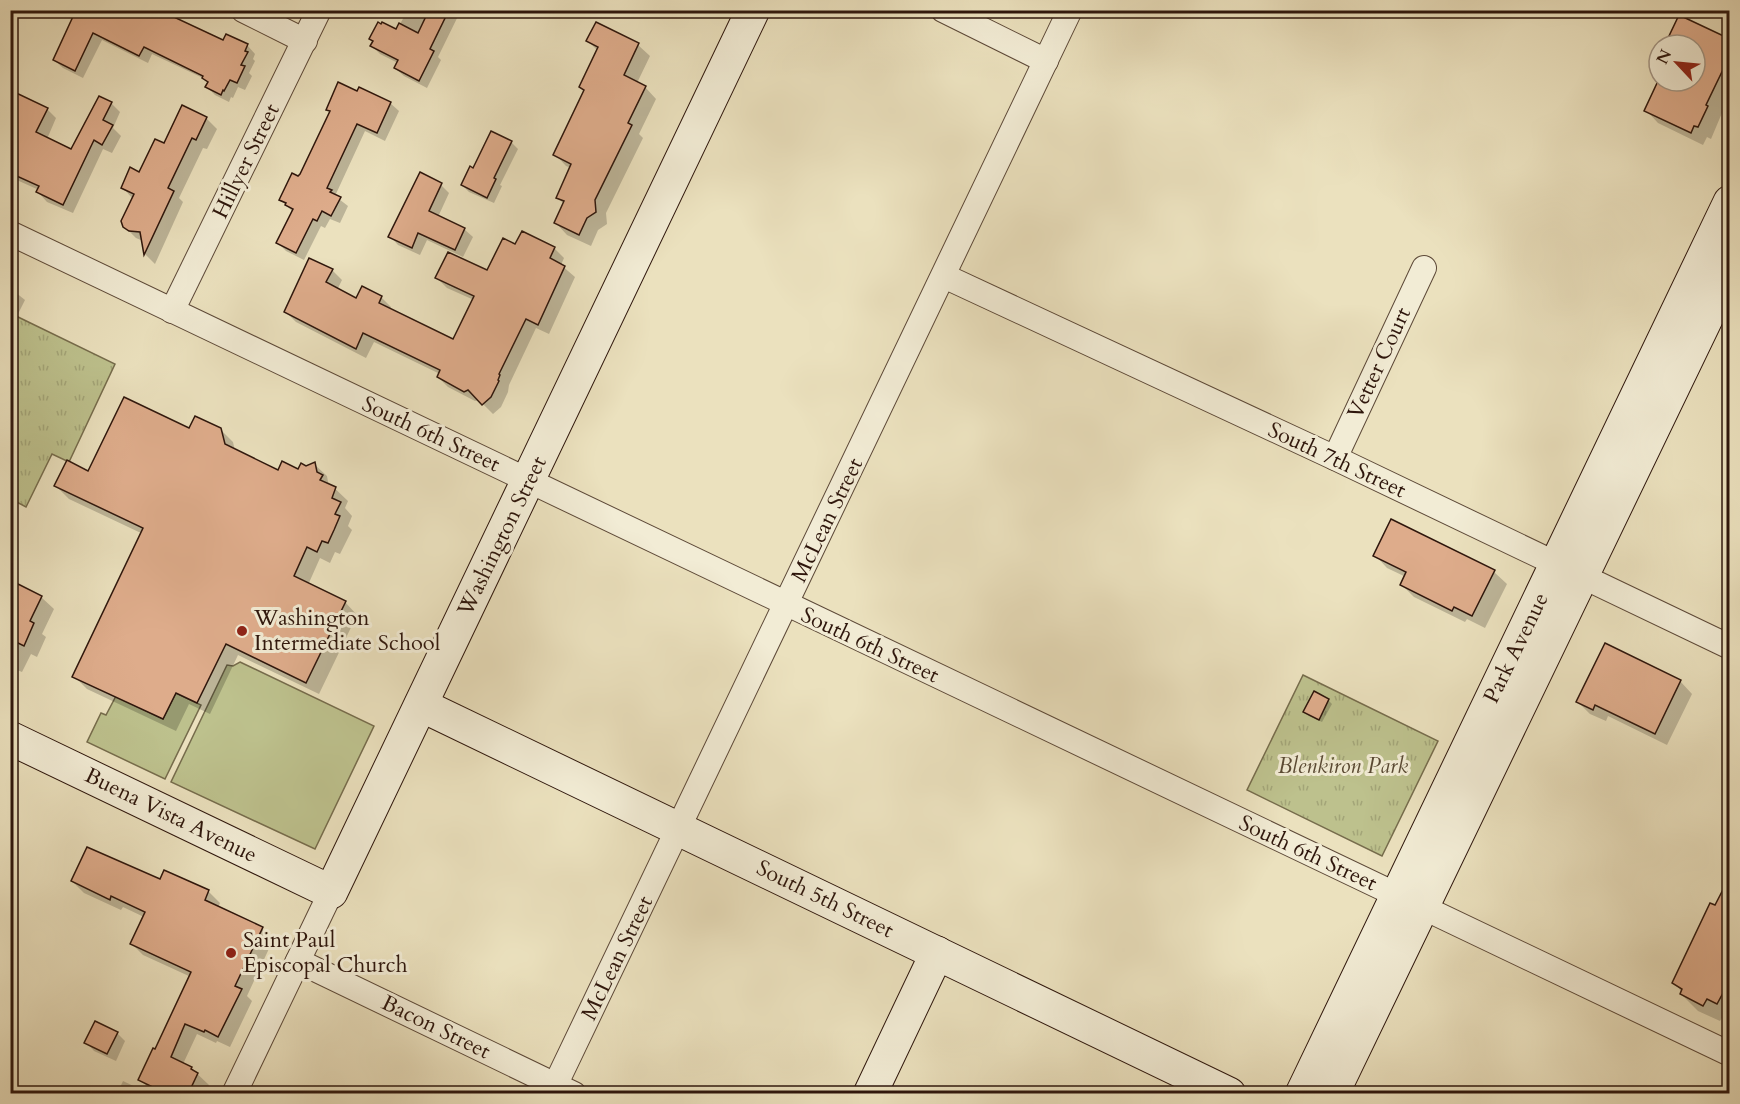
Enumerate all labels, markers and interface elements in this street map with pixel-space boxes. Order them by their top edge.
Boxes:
north arrow [1647,33,1707,93]
text: N [1651,46,1677,68]
street label: Hillyer Street [205,99,287,223]
street label: Vetter Court [1340,302,1418,424]
street label: South 6th Street [357,389,505,479]
street label: South 7th Street [1263,415,1411,505]
street label: Washington Street [450,451,554,622]
street label: McLean Street [784,453,870,587]
street label: Park Avenue [1476,588,1556,708]
street label: South 6th Street [796,600,944,690]
place label: Washington Intermediate School [253,603,441,658]
marker: Washington Intermediate School [235,624,249,638]
park label: Blenkiron Park [1278,751,1408,781]
street label: Buena Vista Avenue [80,760,262,870]
street label: South 6th Street [1234,808,1382,898]
street label: South 5th Street [751,853,899,945]
street label: McLean Street [574,891,660,1025]
place label: Saint Paul Episcopal Church [243,925,408,980]
marker: Saint Paul Episcopal Church [224,946,238,960]
street label: Bacon Street [377,988,496,1066]

